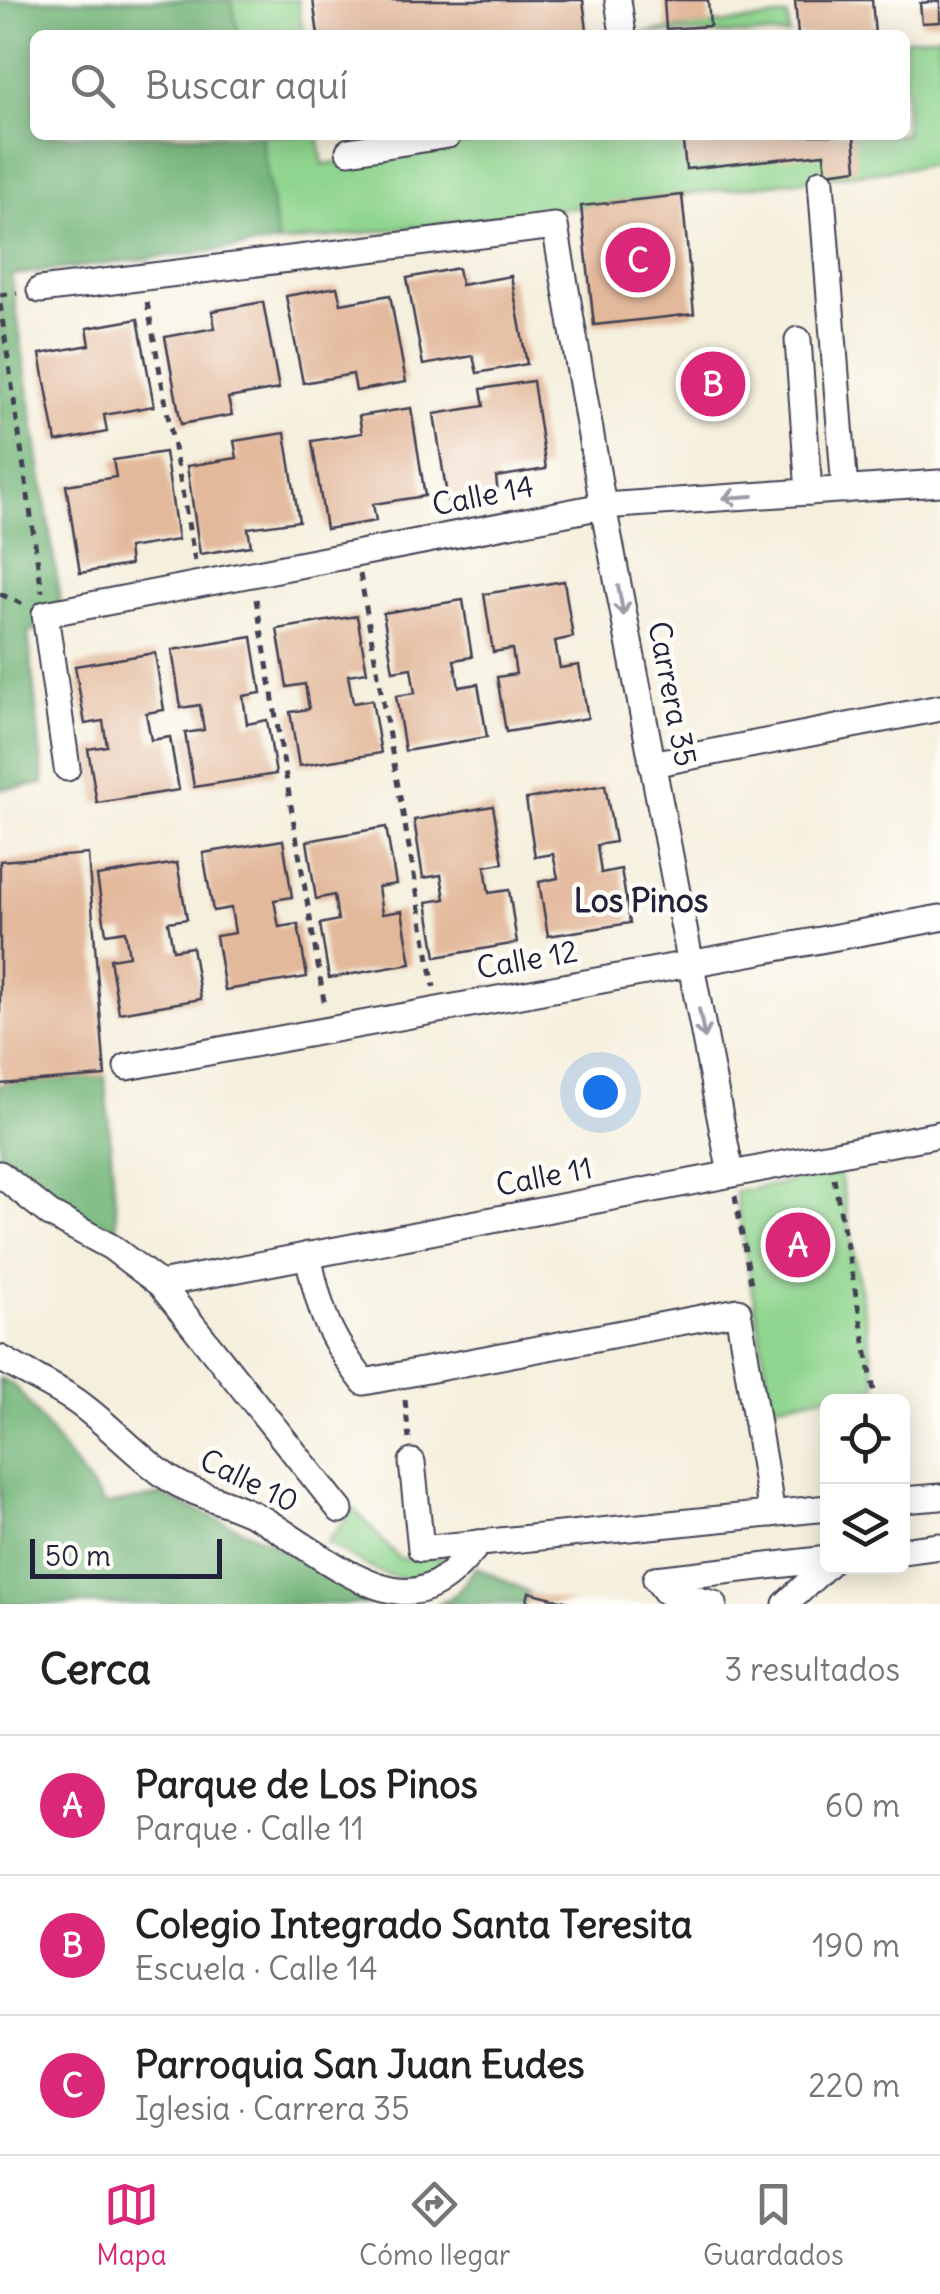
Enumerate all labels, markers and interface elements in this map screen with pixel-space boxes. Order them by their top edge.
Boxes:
search box [30,30,910,140]
icon: search [65,58,120,113]
text: Buscar aquí [145,62,348,109]
pin: C [606,222,670,298]
pin: B [680,346,746,422]
street label: Calle 14 [429,467,537,523]
one-way arrow [722,488,755,507]
one-way arrow [613,585,632,617]
street label: Carrera 35 [640,618,706,770]
district label: Los Pinos [574,880,708,921]
street label: Calle 12 [473,931,580,987]
one-way arrow [693,1007,712,1039]
your location [575,1067,626,1118]
street label: Calle 11 [492,1148,595,1204]
pin: A [766,1208,830,1282]
map controls [820,1394,910,1574]
button: locate [820,1394,910,1484]
street label: Calle 10 [194,1440,305,1520]
button: layers [820,1484,910,1574]
scale bar [30,1534,222,1578]
text: 50 m [45,1538,111,1574]
text: Cerca [40,1643,151,1695]
text: 3 resultados [724,1649,900,1690]
text: Parque de Los Pinos [135,1761,478,1808]
text: A [62,1785,83,1826]
text: 60 m [825,1785,900,1826]
text: Parque · Calle 11 [135,1808,364,1849]
text: Colegio Integrado Santa Teresita [135,1901,692,1948]
text: B [62,1925,83,1966]
text: 190 m [812,1925,900,1966]
text: Escuela · Calle 14 [135,1948,378,1989]
text: Parroquia San Juan Eudes [135,2041,585,2088]
text: C [62,2065,83,2106]
text: 220 m [808,2065,900,2106]
text: Iglesia · Carrera 35 [135,2088,410,2129]
tab: Mapa [96,2177,167,2273]
tab: Cómo llegar [359,2177,511,2273]
tab: Guardados [703,2177,844,2273]

